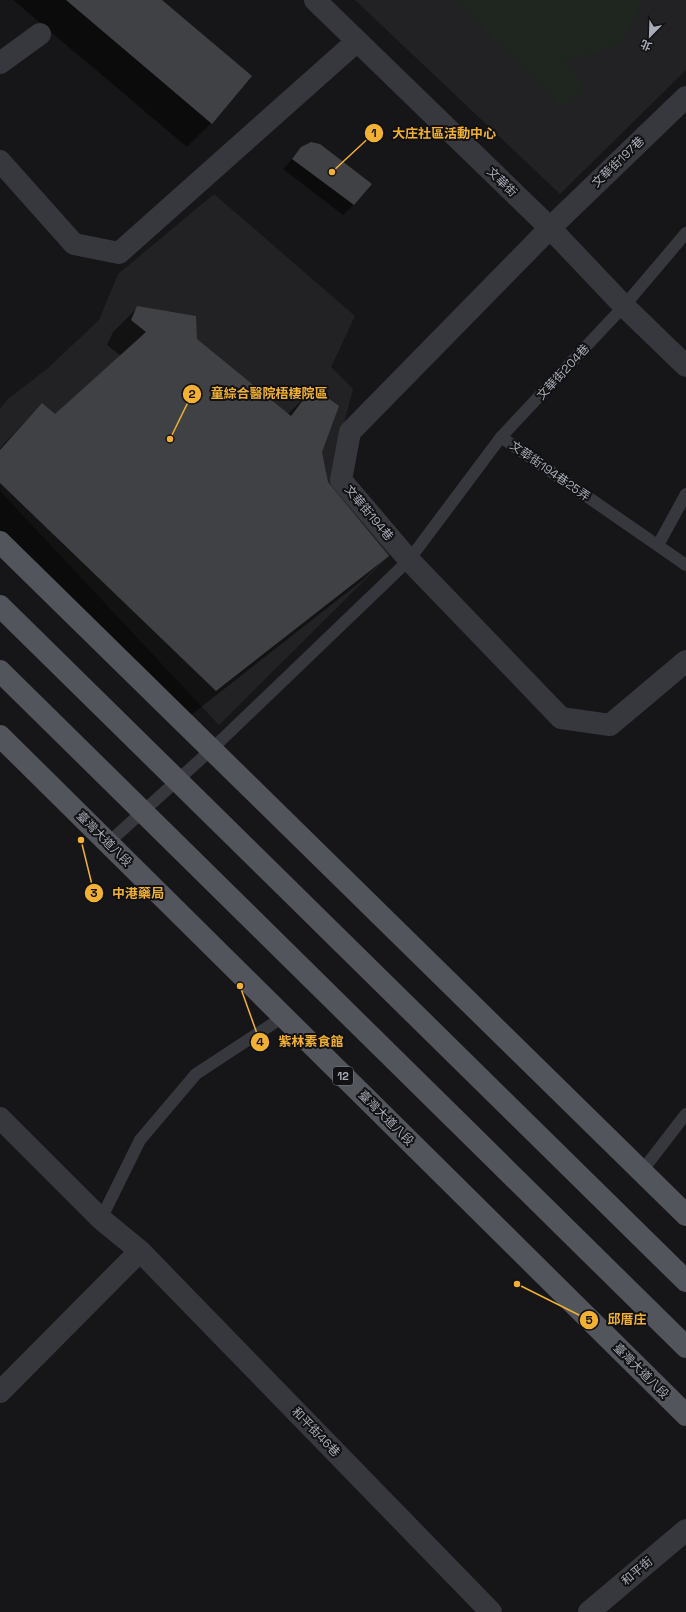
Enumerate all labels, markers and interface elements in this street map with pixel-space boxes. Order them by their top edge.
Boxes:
north arrow [630,16,670,56]
text: 北 [638,37,654,54]
callout: 大庄社區活動中心 [364,121,504,146]
text: 1 [371,125,377,141]
text: 大庄社區活動中心 [392,125,496,142]
street label: 文華街197巷 [588,133,648,191]
street label: 文華街 [483,164,521,200]
street label: 文華街204巷 [533,341,593,403]
callout: 童綜合醫院梧棲院區 [182,381,335,406]
text: 童綜合醫院梧棲院區 [210,385,328,402]
text: 2 [188,386,196,402]
street label: 文華街194巷25弄 [507,437,593,505]
street label: 文華街194巷 [341,482,397,544]
street label: 臺灣大道八段 [73,808,135,870]
callout: 中港藥局 [84,881,172,906]
text: 3 [90,885,98,901]
text: 中港藥局 [112,885,164,902]
callout: 紫林素食館 [250,1029,351,1054]
text: 紫林素食館 [278,1033,344,1050]
text: 4 [256,1034,264,1050]
road number: 12 [333,1067,353,1085]
street label: 臺灣大道八段 [355,1087,417,1149]
callout: 邱厝庄 [579,1307,654,1332]
text: 邱厝庄 [607,1311,647,1328]
text: 5 [585,1312,593,1328]
street label: 臺灣大道八段 [610,1340,672,1402]
street label: 和平街46巷 [288,1404,344,1460]
street label: 和平街 [618,1553,656,1589]

